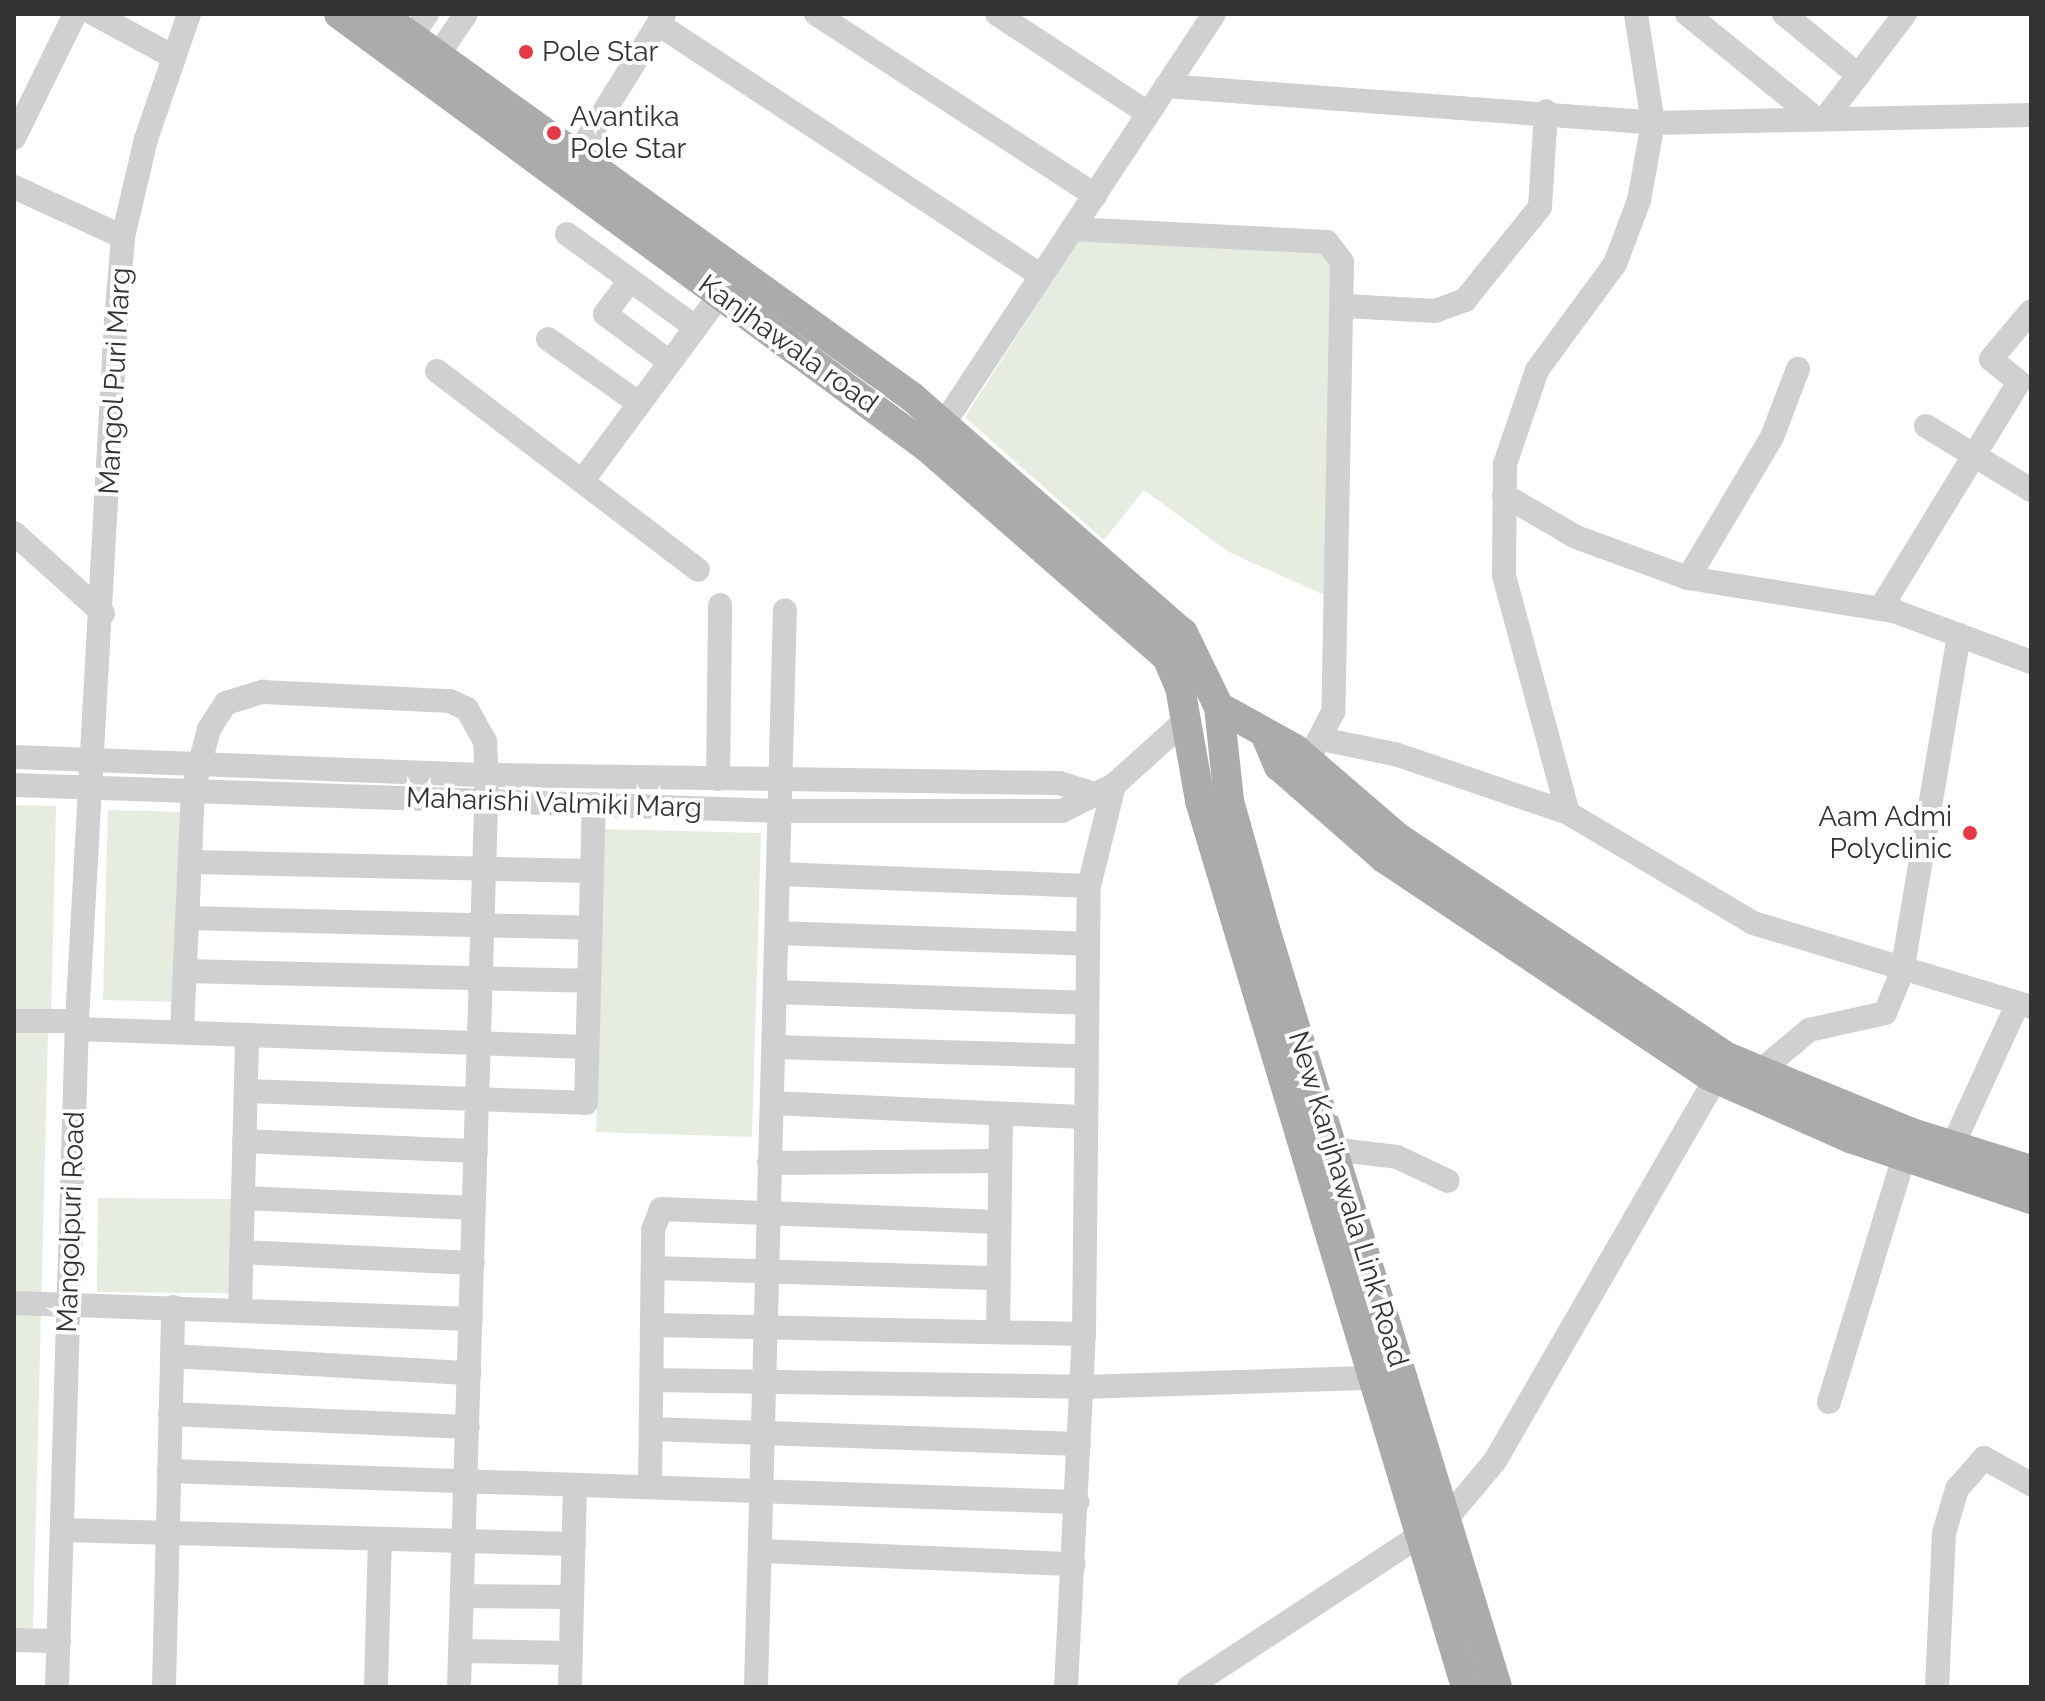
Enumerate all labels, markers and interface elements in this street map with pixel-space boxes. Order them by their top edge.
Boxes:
place label: Pole Star [542,35,658,69]
marker: Pole Star [517,43,535,61]
place label: Avantika Pole Star [570,100,686,166]
marker: Avantika Pole Star [545,124,563,142]
street label: Mangol Puri Marg [92,266,138,496]
street label: Kanjhawala road [692,268,884,420]
street label: Maharishi Valmiki Marg [405,781,703,825]
place label: Aam Admi Polyclinic [1817,800,1952,866]
marker: Aam Admi Polyclinic [1959,822,1981,844]
street label: New Kanjhawala Link Road [1281,1027,1415,1371]
street label: Mangolpuri Road [50,1111,92,1333]

